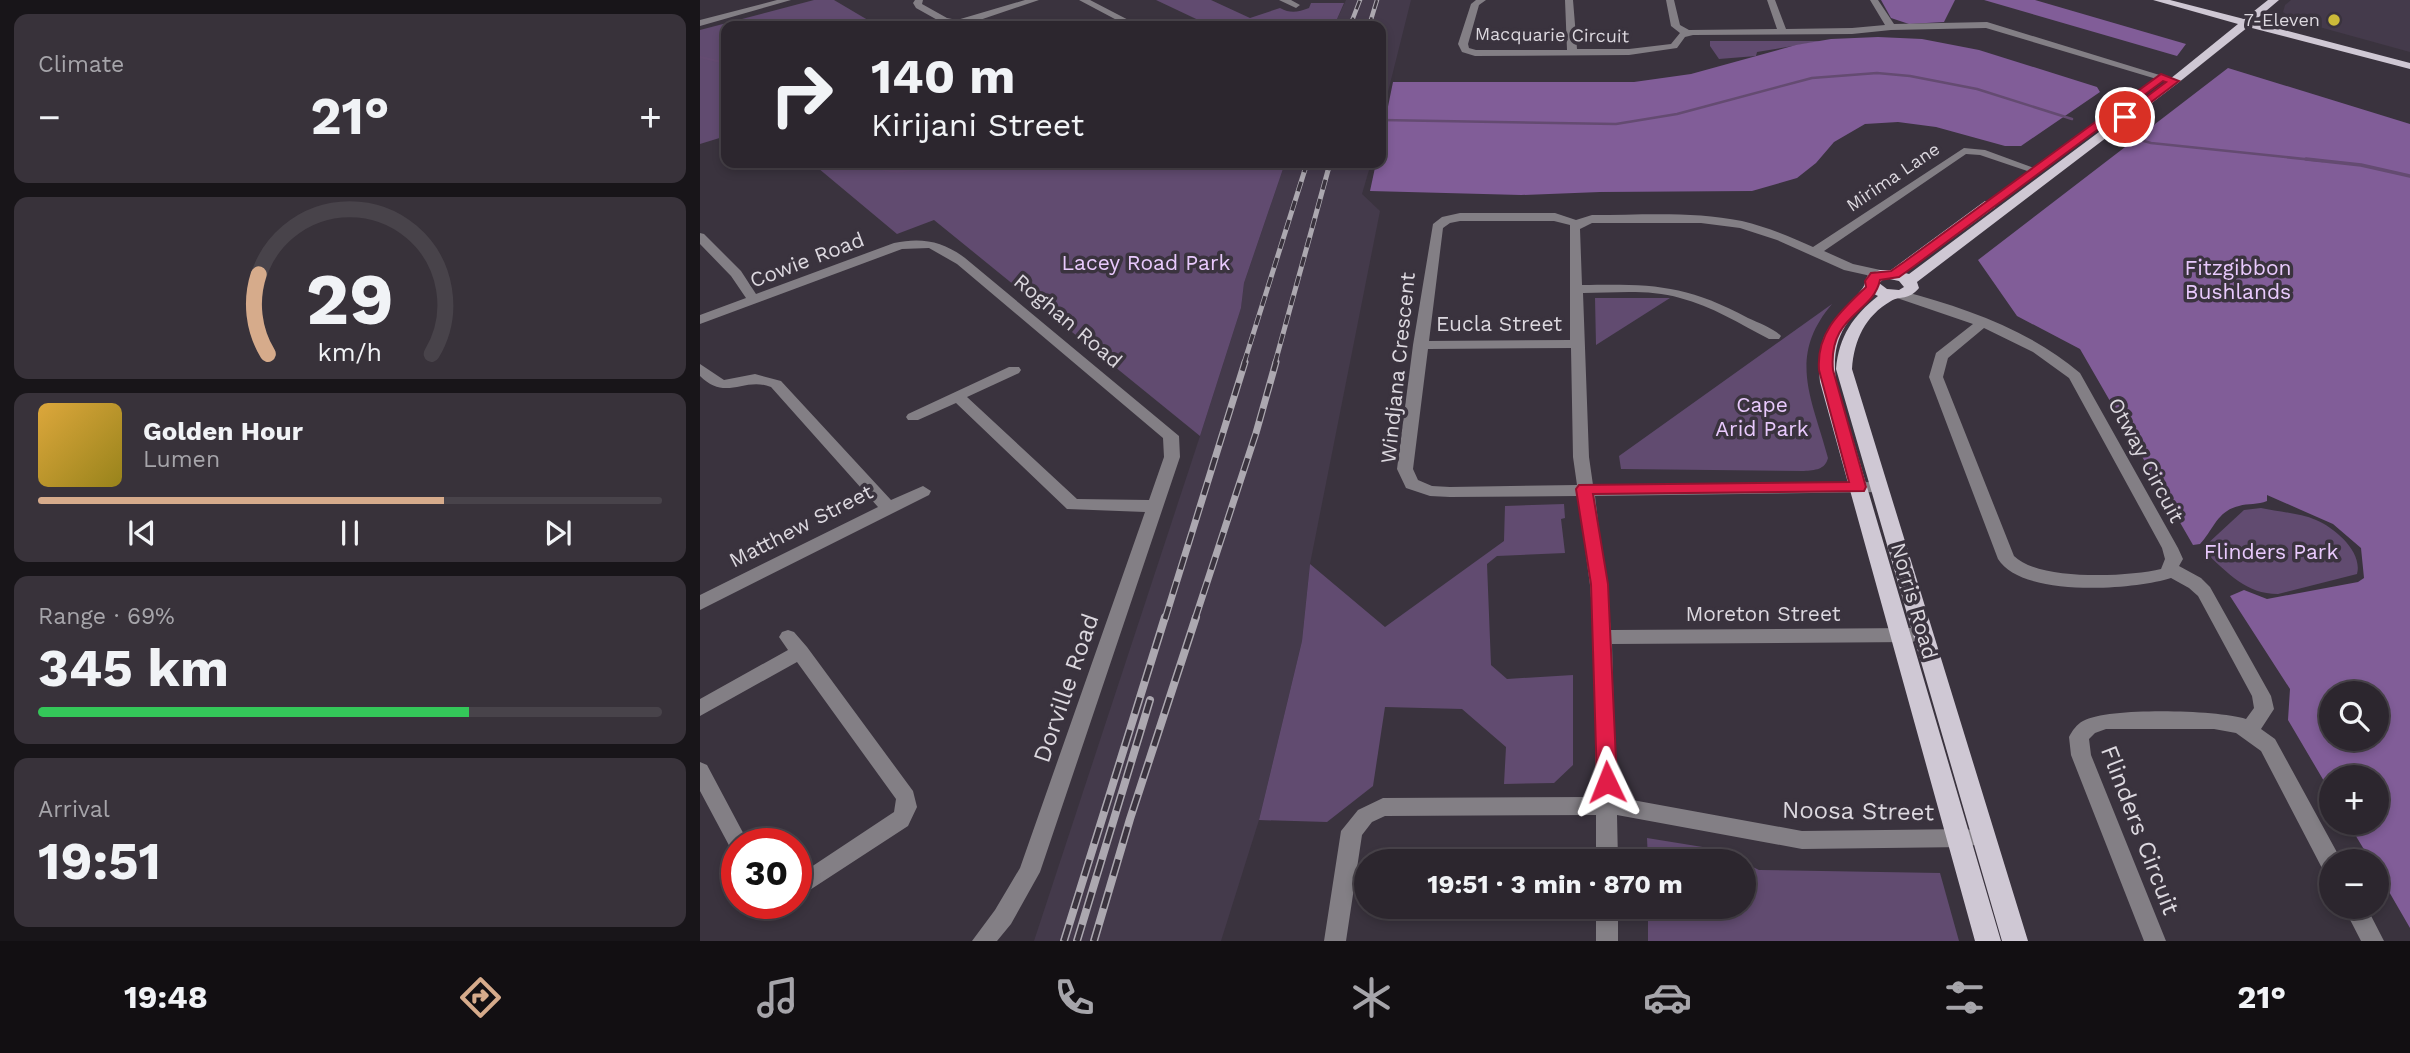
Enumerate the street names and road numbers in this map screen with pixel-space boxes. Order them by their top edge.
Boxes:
street label: Macquarie Circuit [1475,23,1630,46]
street label: Mirima Lane [1842,138,1943,215]
street label: Cowie Road [746,226,867,293]
street label: Roghan Road [1009,268,1128,373]
street label: Windjana Crescent [1375,271,1420,465]
street label: Eucla Street [1436,311,1562,336]
street label: Otway Circuit [2103,393,2190,527]
street label: Matthew Street [725,478,877,573]
street label: Norris Road [1886,540,1943,662]
street label: Moreton Street [1685,601,1841,626]
street label: Dorville Road [1027,610,1105,766]
street label: Flinders Circuit [2095,741,2185,919]
street label: Noosa Street [1782,796,1934,826]

